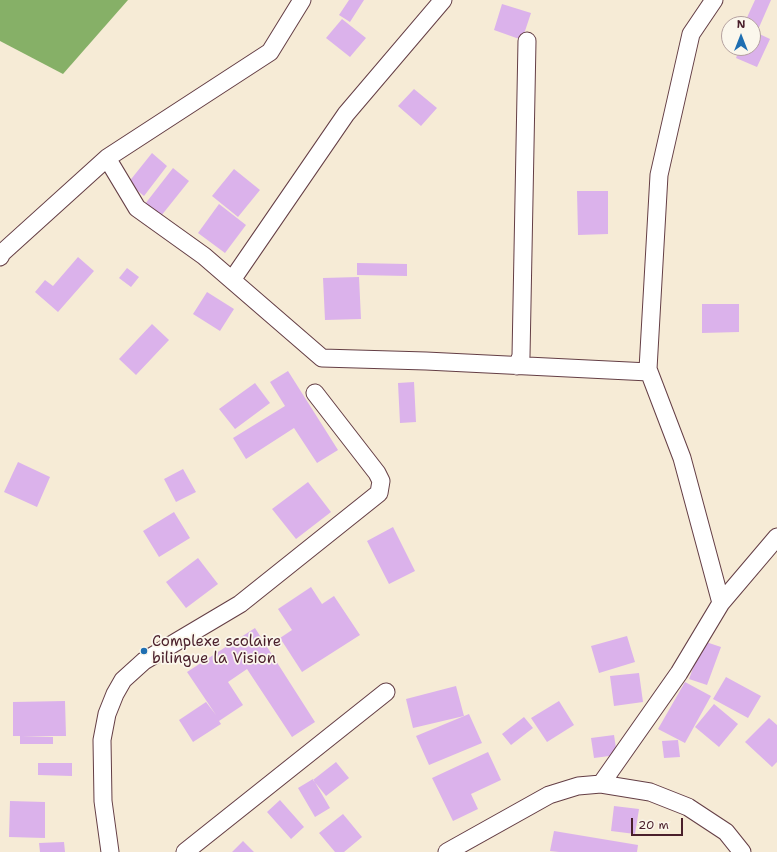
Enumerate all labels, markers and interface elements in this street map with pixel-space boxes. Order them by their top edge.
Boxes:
north arrow [721,16,761,56]
text: N [737,17,745,32]
place label: Complexe scolaire bilingue la Vision [152,633,281,668]
marker: Complexe scolaire bilingue la Vision [139,646,149,656]
scale bar [633,810,685,836]
text: 20 m [638,817,669,833]

